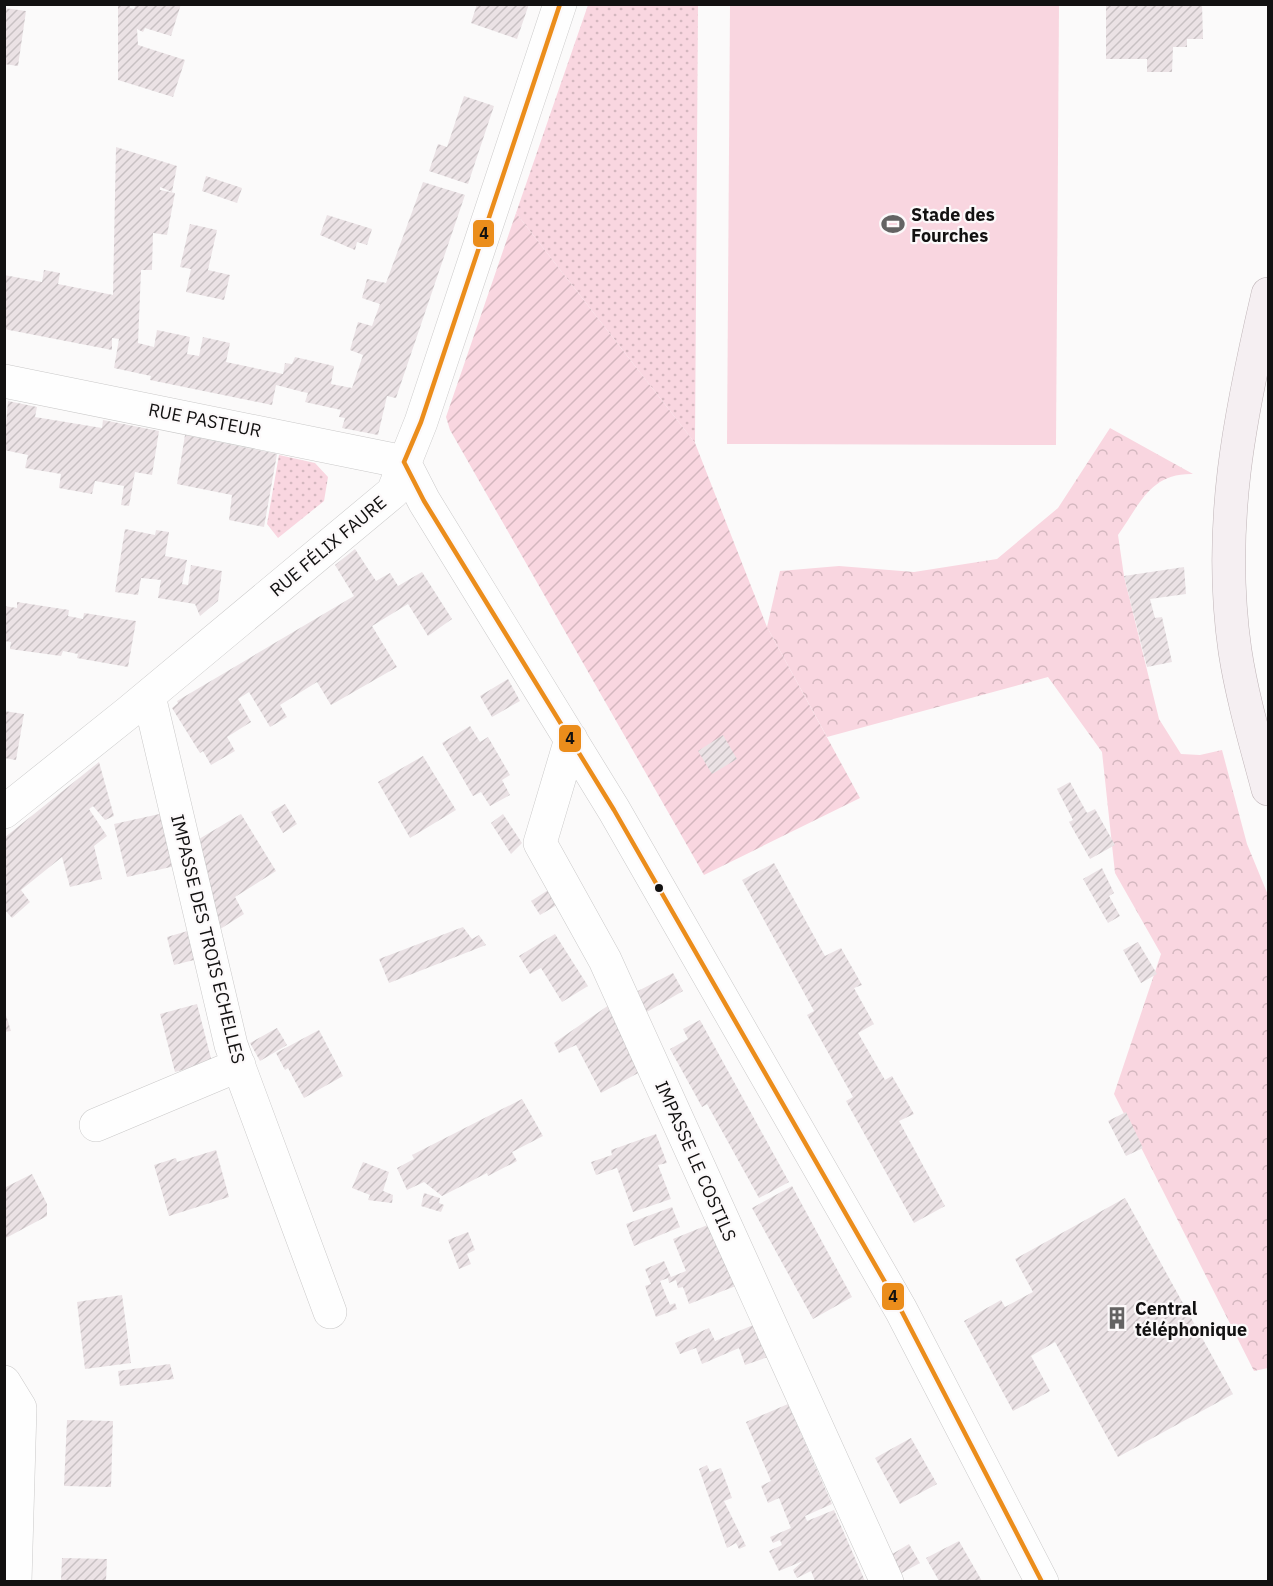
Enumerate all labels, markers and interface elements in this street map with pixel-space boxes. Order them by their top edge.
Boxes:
place label: Stade des Fourches [911,203,995,247]
sports icon: Stade des Fourches [880,211,906,237]
line badge: 4 [472,219,495,248]
text: 4 [479,223,489,243]
street label: RUE PASTEUR [147,398,263,442]
street label: RUE FÉLIX FAURE [265,491,391,601]
line badge: 4 [558,724,582,753]
text: 4 [565,728,575,748]
street label: IMPASSE DES TROIS ECHELLES [166,812,250,1066]
unlabelled marker [653,882,665,894]
street label: IMPASSE LE COSTILS [650,1077,742,1245]
line badge: 4 [881,1282,905,1311]
text: 4 [888,1286,898,1306]
place label: Central téléphonique [1135,1297,1247,1341]
building icon: Central téléphonique [1104,1305,1130,1331]

